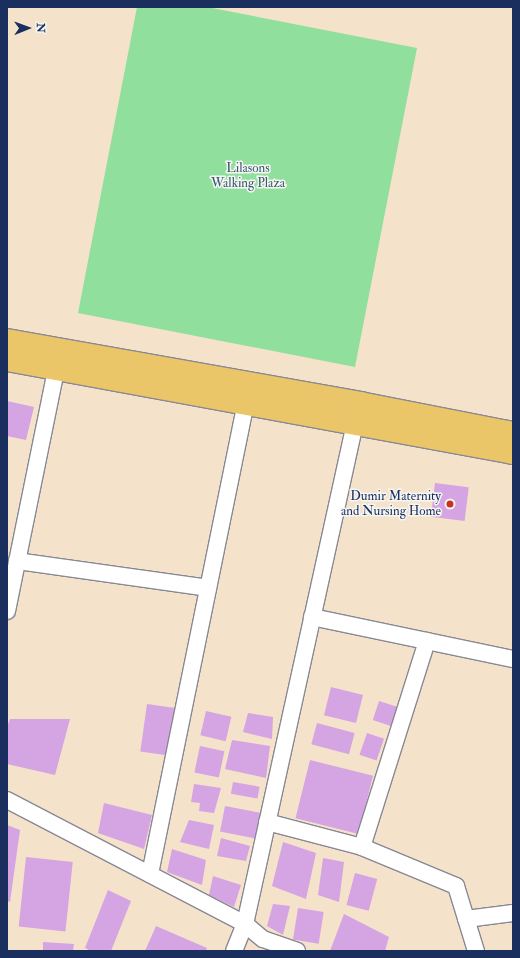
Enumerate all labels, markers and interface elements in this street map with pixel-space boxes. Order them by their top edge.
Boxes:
north arrow [8,8,48,48]
text: N [34,23,47,33]
park label: Lilasons Walking Plaza [211,161,285,192]
place label: Dumir Maternity and Nursing Home [341,489,441,520]
marker: Dumir Maternity and Nursing Home [444,498,456,510]

